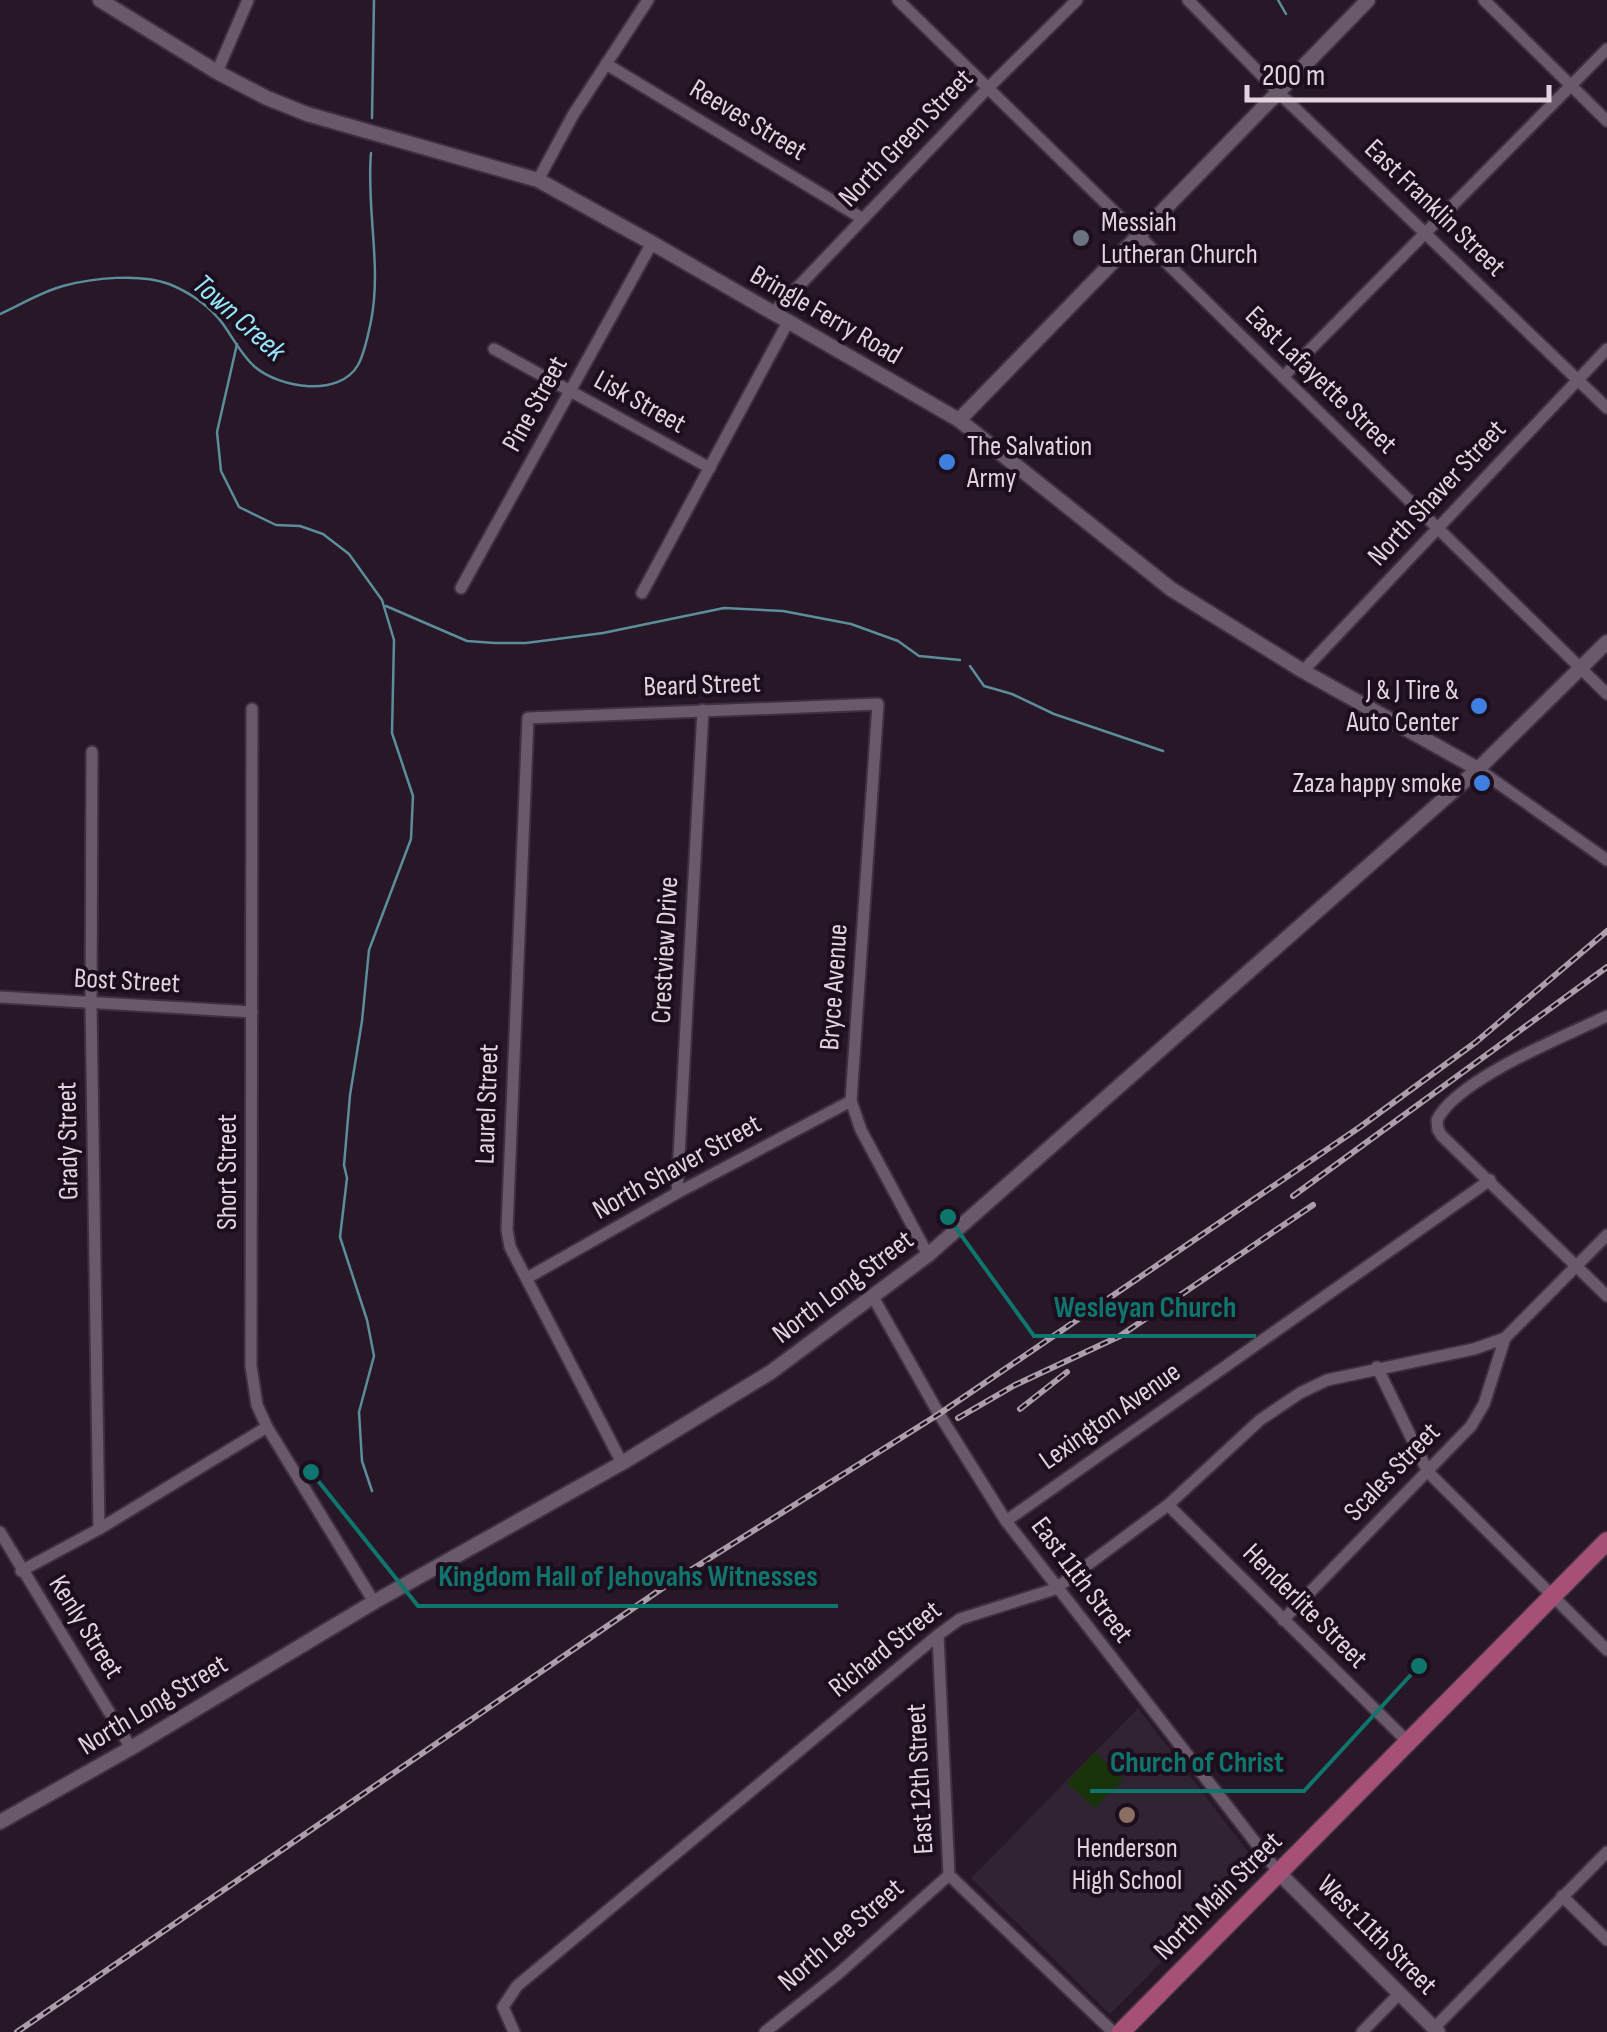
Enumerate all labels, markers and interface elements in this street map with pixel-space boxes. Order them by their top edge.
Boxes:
scale bar [1247,40,1550,102]
text: 200 m [1262,58,1325,94]
street label: North Green Street [832,62,980,214]
street label: Reeves Street [684,72,812,168]
street label: East Franklin Street [1358,133,1512,283]
place label: Messiah Lutheran Church [1101,206,1258,271]
marker: Messiah Lutheran Church [1070,227,1092,249]
street label: Bringle Ferry Road [744,258,908,372]
water label: Town Creek [185,267,294,370]
street label: East Lafayette Street [1238,299,1404,461]
street label: Pine Street [495,351,575,457]
street label: Lisk Street [588,363,692,441]
street label: North Shaver Street [1361,413,1513,573]
place label: The Salvation Army [966,430,1092,495]
marker: The Salvation Army [936,451,958,473]
street label: Beard Street [643,666,761,704]
place label: J & J Tire & Auto Center [1346,674,1459,739]
marker: J & J Tire & Auto Center [1468,695,1490,717]
place label: Zaza happy smoke [1293,767,1462,800]
marker: Zaza happy smoke [1471,772,1493,794]
street label: Crestview Drive [645,876,685,1024]
street label: Bryce Avenue [813,923,855,1051]
street label: Bost Street [73,962,181,1000]
street label: Laurel Street [468,1043,506,1165]
street label: Grady Street [50,1082,86,1200]
street label: North Shaver Street [587,1107,767,1227]
street label: Short Street [211,1114,244,1230]
street label: North Long Street [766,1223,920,1351]
callout: Wesleyan Church [1034,1276,1256,1336]
text: Wesleyan Church [1054,1290,1236,1326]
street label: Lexington Avenue [1033,1355,1187,1477]
street label: Scales Street [1337,1416,1447,1528]
street label: East 11th Street [1024,1511,1140,1649]
street label: Henderlite Street [1236,1537,1374,1675]
callout: Kingdom Hall of Jehovahs Witnesses [418,1546,838,1606]
text: Kingdom Hall of Jehovahs Witnesses [438,1559,818,1595]
street label: Kenly Street [42,1570,130,1684]
street label: Richard Street [822,1594,948,1704]
street label: North Long Street [73,1648,233,1762]
street label: East 12th Street [900,1703,940,1855]
callout: Church of Christ [1090,1731,1304,1791]
text: Church of Christ [1110,1745,1284,1781]
marker: Henderson High School [1116,1804,1138,1826]
street label: North Main Street [1147,1825,1289,1967]
place label: Henderson High School [1072,1832,1182,1897]
street label: West 11th Street [1310,1868,1444,2002]
street label: North Lee Street [772,1872,910,1998]

